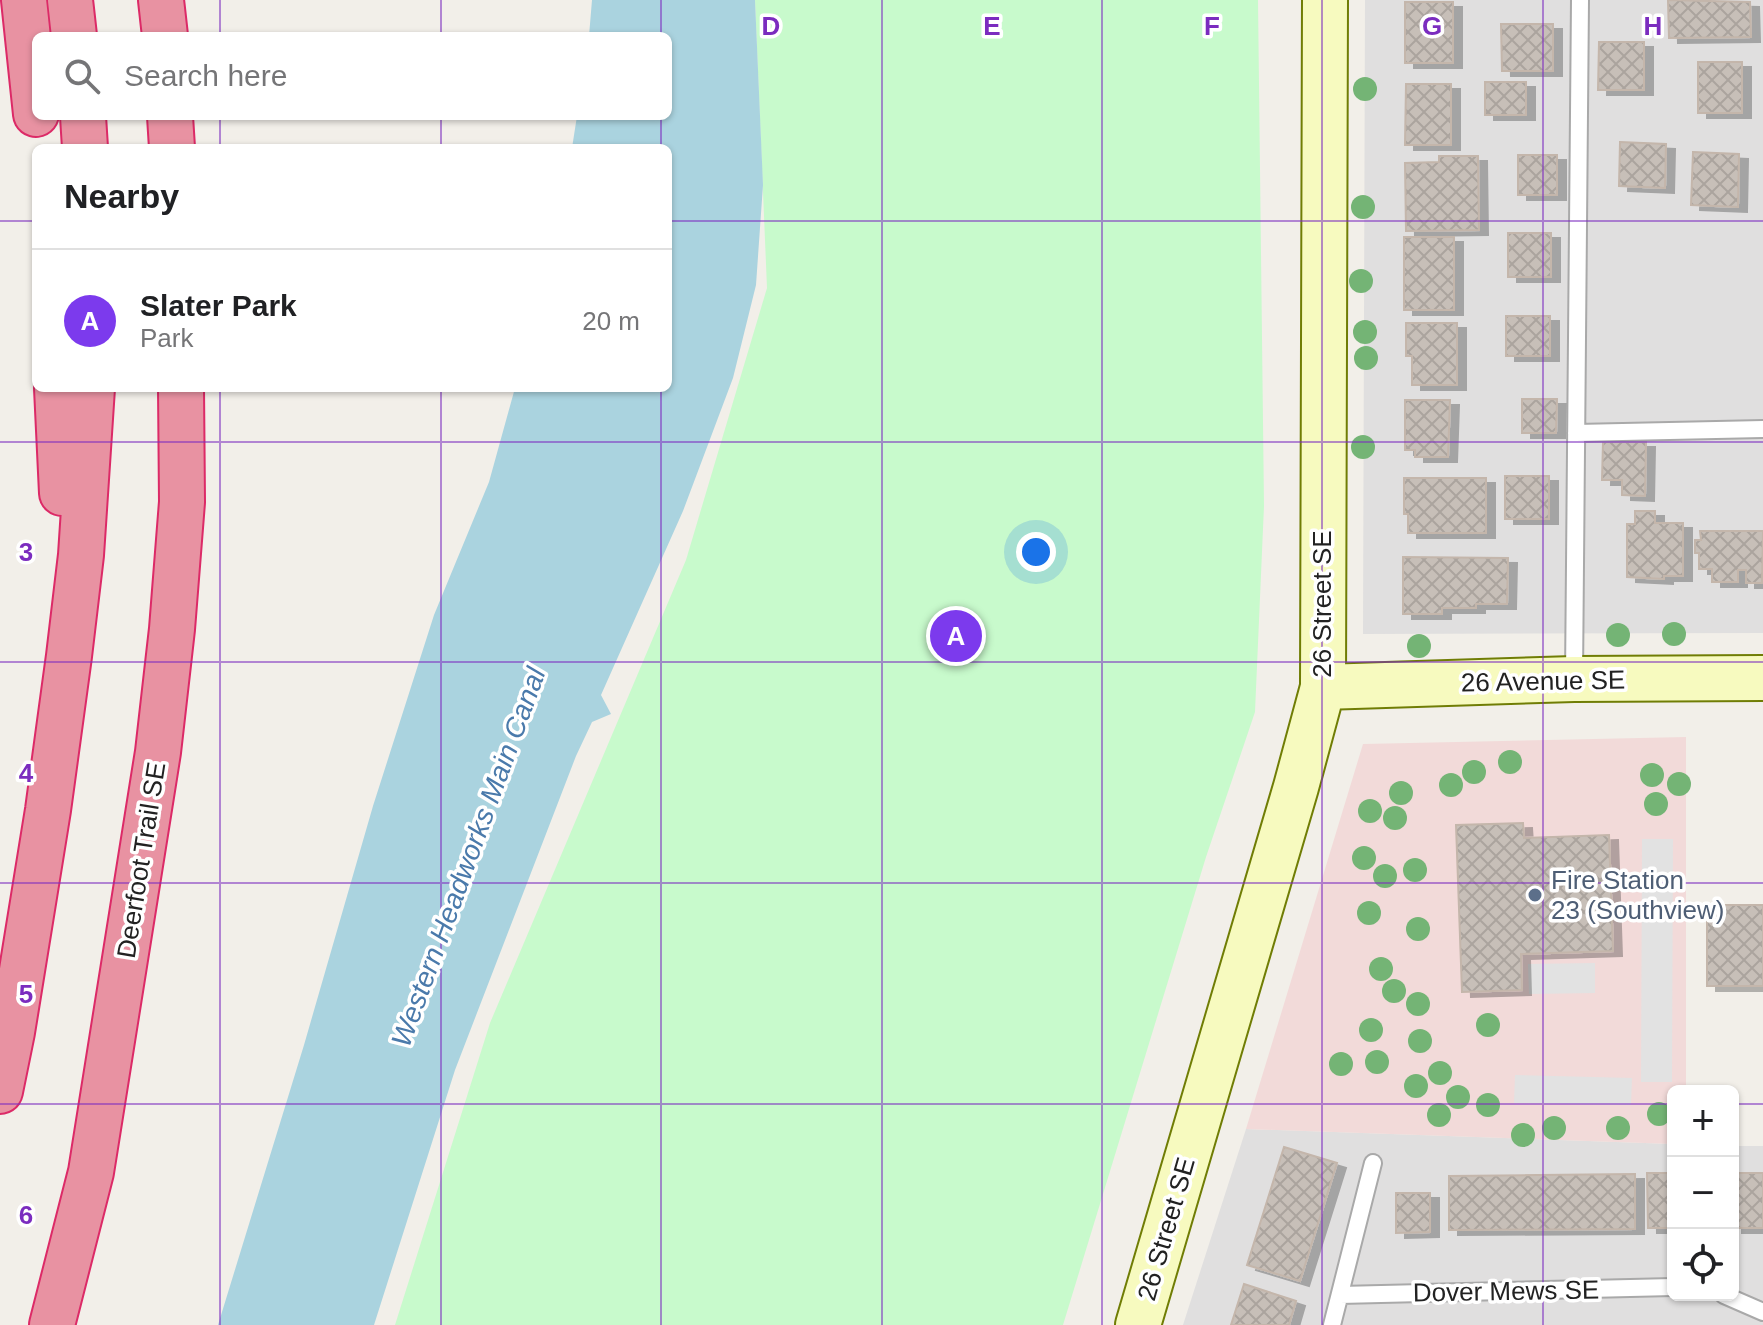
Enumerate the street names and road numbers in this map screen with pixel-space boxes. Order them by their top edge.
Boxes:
street label: 26 Street SE [1307,530,1337,678]
street label: 26 Avenue SE [1461,665,1625,697]
street label: Deerfoot Trail SE [111,760,171,960]
street label: 26 Street SE [1131,1154,1201,1304]
street label: Dover Mews SE [1413,1274,1599,1308]

